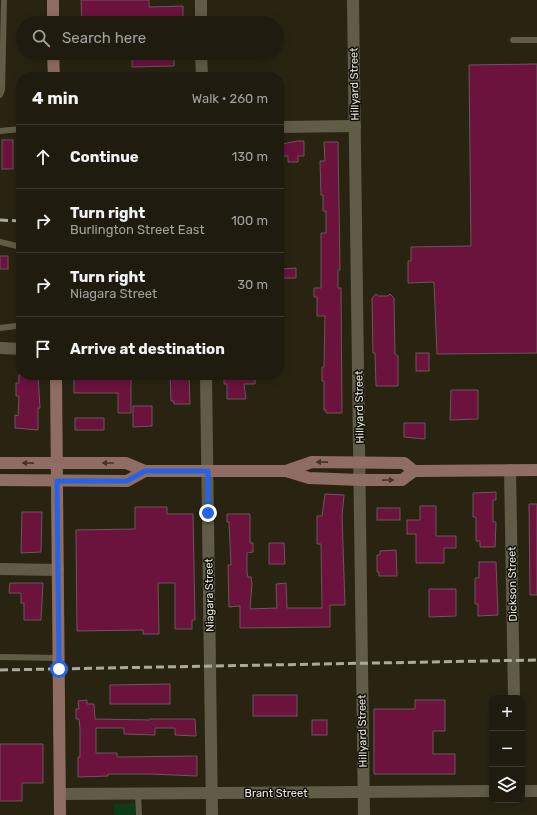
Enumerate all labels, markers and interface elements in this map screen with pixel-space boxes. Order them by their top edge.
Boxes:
search box [16,16,284,60]
icon: search [30,27,52,49]
text: Search here [62,29,146,47]
street label: Hillyard Street [347,47,362,121]
text: 4 min [32,88,79,108]
text: Walk · 260 m [192,91,268,106]
icon: ahead [32,146,54,168]
text: Continue [70,148,139,166]
text: 130 m [232,149,268,164]
text: Turn right [70,204,145,222]
icon: right [32,210,54,232]
text: 100 m [231,213,268,228]
text: Burlington Street East [70,222,205,237]
text: Turn right [70,268,145,286]
icon: right [32,274,54,296]
text: 30 m [237,277,268,292]
text: Niagara Street [70,286,157,301]
icon: arrive [32,338,54,360]
text: Arrive at destination [70,340,225,358]
street label: Hillyard Street [352,370,367,444]
one-way arrow [315,459,328,465]
one-way arrow [21,460,34,466]
one-way arrow [101,460,114,466]
one-way arrow [382,477,395,483]
route end [199,504,217,522]
street label: Dickson Street [505,546,520,622]
street label: Niagara Street [202,557,217,632]
route start [50,660,68,678]
street label: Hillyard Street [355,694,370,768]
map controls [489,695,525,803]
button: + [489,695,525,731]
button: − [489,731,525,767]
button: layers [489,767,525,803]
street label: Brant Street [245,787,308,800]

